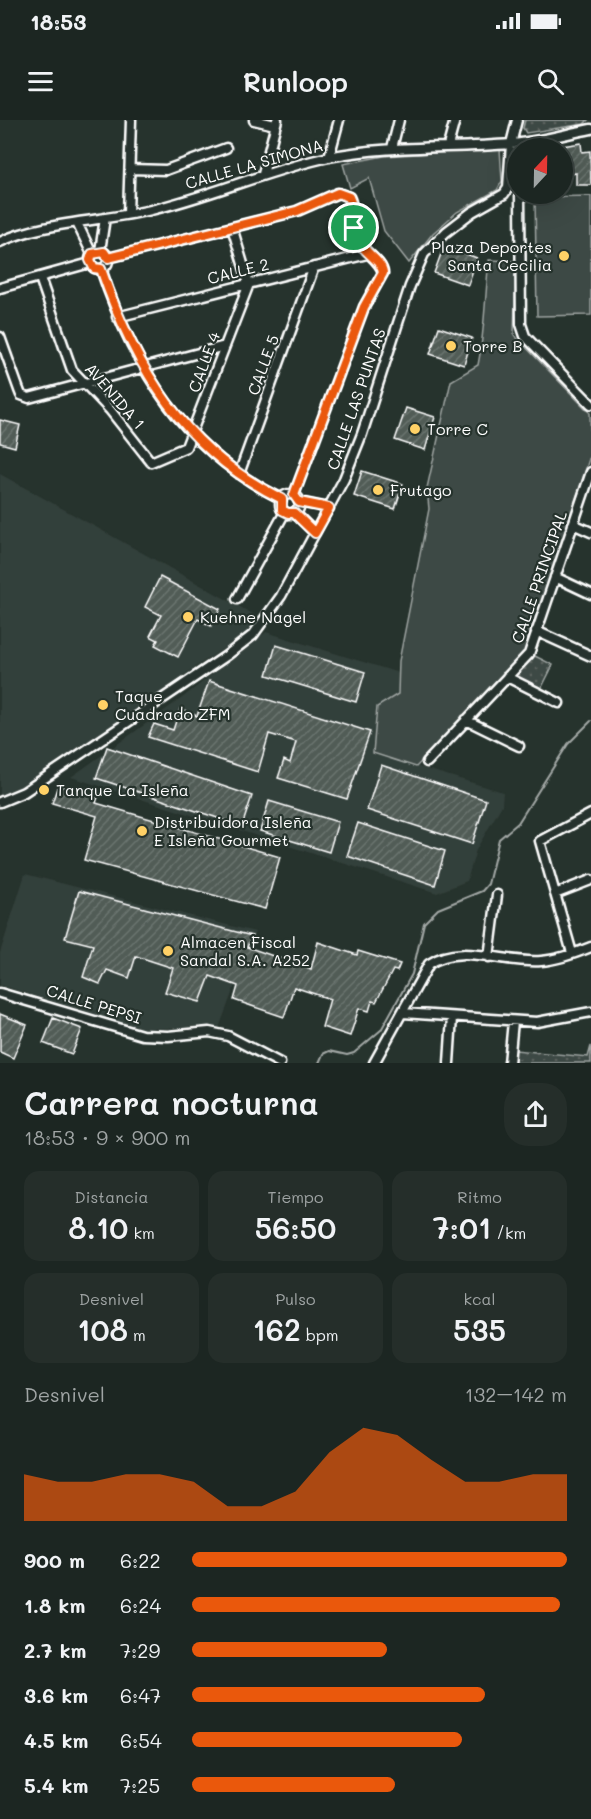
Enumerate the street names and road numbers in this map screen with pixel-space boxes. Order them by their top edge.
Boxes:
street label: CALLE LA SIMONA [182,134,325,193]
street label: CALLE 2 [205,253,271,288]
street label: CALLE LAS PUNTAS [321,325,390,472]
street label: CALLE 4 [183,328,224,395]
street label: CALLE 5 [242,332,283,398]
street label: AVENIDA 1 [81,358,150,433]
street label: CALLE PRINCIPAL [506,507,571,646]
street label: CALLE PEPSI [44,979,144,1028]

